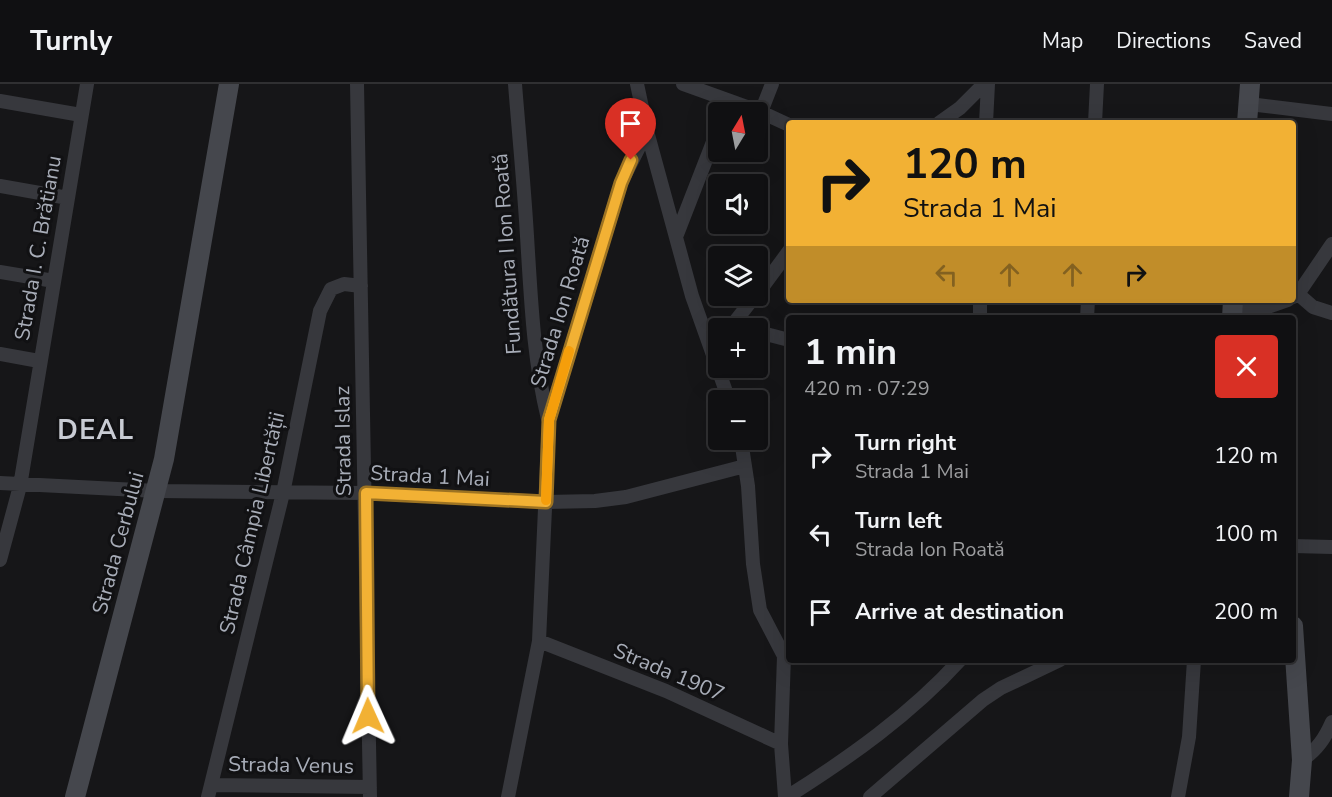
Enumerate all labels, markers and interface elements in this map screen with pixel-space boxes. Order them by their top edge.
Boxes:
text: Turnly [30,22,112,60]
text: Map [1042,27,1083,55]
text: Directions [1116,27,1211,55]
text: Saved [1244,27,1302,55]
pin [605,98,656,160]
north arrow [708,102,768,162]
map controls [708,102,768,450]
icon: arrive [614,107,647,140]
text: 120 m [903,136,1027,193]
icon: right [804,144,882,222]
street label: Fundătura I Ion Roată [486,152,528,356]
street label: Strada I. C. Brătianu [8,153,68,343]
button: sound [708,174,768,234]
text: Strada 1 Mai [903,190,1057,227]
street label: Strada Ion Roată [524,233,596,391]
button: layers [708,246,768,306]
icon: left [930,258,963,291]
icon: ahead [993,258,1026,291]
icon: ahead [1056,258,1089,291]
icon: right [1119,258,1152,291]
button: + [708,318,768,378]
text: 1 min [804,328,897,377]
button: close [1215,335,1278,398]
text: 420 m · 07:29 [804,375,930,402]
street label: Strada Islaz [328,385,358,496]
button: − [708,390,768,450]
street label: Strada Câmpia Libertății [213,409,291,637]
district label: DEAL [57,412,135,449]
text: Turn right [855,428,956,458]
icon: right [804,440,837,473]
text: 120 m [1214,441,1278,471]
text: Strada 1 Mai [855,458,969,485]
street label: Strada 1 Mai [370,459,490,493]
street label: Strada Cerbului [86,469,150,617]
text: Turn left [855,506,942,536]
icon: left [804,518,837,551]
text: 100 m [1214,519,1278,549]
text: Strada Ion Roată [855,536,1005,563]
icon: arrive [804,596,837,629]
text: Arrive at destination [855,597,1064,627]
text: 200 m [1214,597,1278,627]
street label: Strada 1907 [609,636,729,708]
position arrow [336,684,400,748]
street label: Strada Venus [228,750,354,780]

